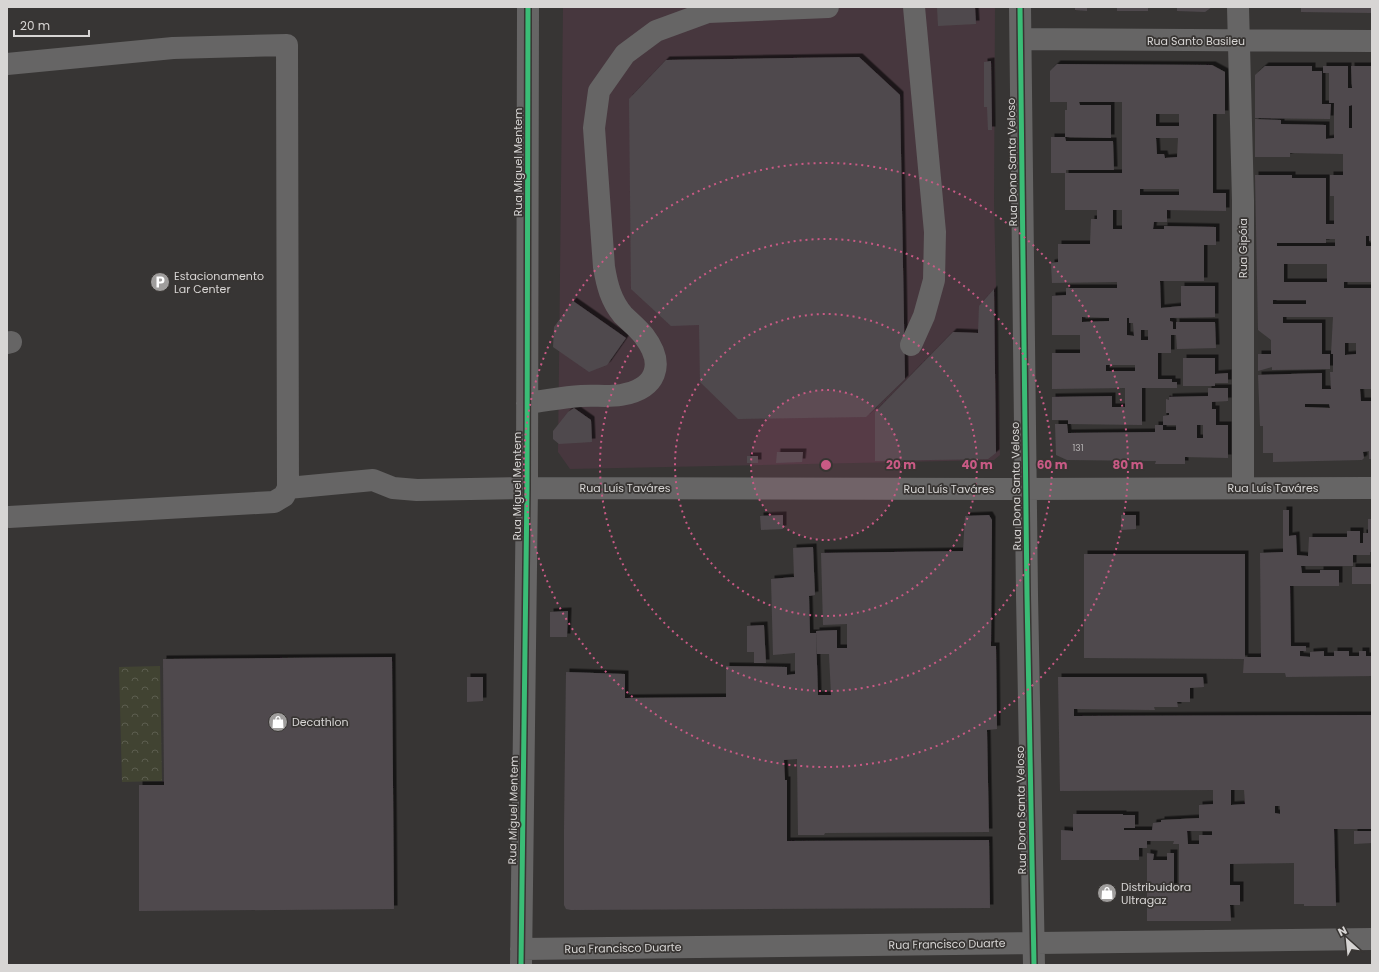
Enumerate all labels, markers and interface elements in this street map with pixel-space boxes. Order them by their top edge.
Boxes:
scale bar [14,12,89,38]
text: 20 m [20,17,50,34]
street label: Rua Santo Basileu [1147,33,1245,49]
street label: Rua Dona Santa Veloso [1003,98,1021,226]
street label: Rua Miguel Mentem [510,108,526,216]
street label: Rua Gipóia [1235,218,1251,278]
place label: Estacionamento Lar Center [174,268,264,297]
parking icon: Estacionamento Lar Center [149,271,171,293]
street label: Rua Dona Santa Veloso [1007,422,1025,550]
street label: Rua Miguel Mentem [509,432,525,540]
house number: 131 [1072,442,1084,454]
text: 20 m [886,456,916,473]
text: 40 m [961,456,993,473]
text: 60 m [1037,456,1068,473]
text: 80 m [1113,456,1144,473]
centre of rings [819,458,833,472]
street label: Rua Luís Taváres [580,480,671,496]
street label: Rua Luís Taváres [1228,480,1319,496]
street label: Rua Luís Taváres [904,481,995,497]
shop icon: Decathlon [267,711,289,733]
place label: Decathlon [292,714,349,730]
street label: Rua Dona Santa Veloso [1012,746,1030,874]
street label: Rua Miguel Mentem [504,756,522,864]
place label: Distribuidora Ultragaz [1121,879,1191,908]
shop icon: Distribuidora Ultragaz [1096,882,1118,904]
north arrow [1327,920,1367,960]
text: N [1335,922,1350,940]
street label: Rua Francisco Duarte [888,935,1006,953]
street label: Rua Francisco Duarte [564,939,682,957]

